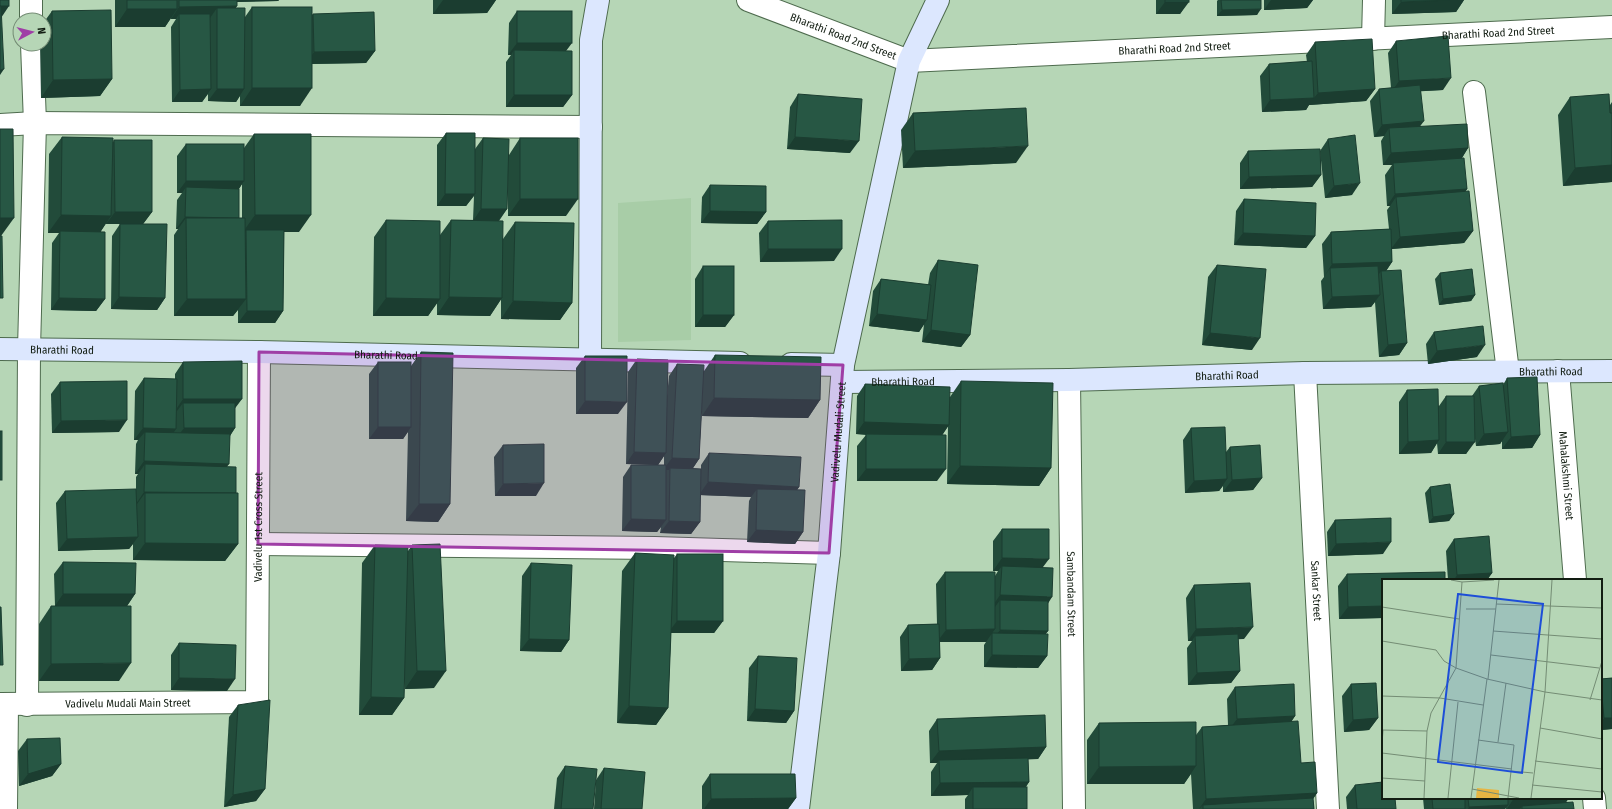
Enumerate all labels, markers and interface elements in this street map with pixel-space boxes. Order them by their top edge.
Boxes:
street label: Bharathi Road 2nd Street [788,11,899,63]
north arrow [12,12,52,52]
street label: Bharathi Road 2nd Street [1442,24,1555,42]
text: N [35,27,48,35]
street label: Bharathi Road 2nd Street [1118,39,1231,58]
street label: Bharathi Road [30,343,94,357]
street label: Bharathi Road [354,348,418,363]
street label: Bharathi Road [1519,365,1583,379]
street label: Bharathi Road [1195,368,1259,383]
street label: Bharathi Road [871,375,935,389]
street label: Vadivelu Mudali Street [828,381,849,483]
street label: Mahalakshmi Street [1556,431,1576,521]
street label: Vadivelu 1st Cross Street [252,472,265,582]
street label: Sambandam Street [1064,551,1078,637]
street label: Sankar Street [1308,560,1324,622]
inset map [1382,579,1602,799]
street label: Vadivelu Mudali Main Street [65,697,191,710]

